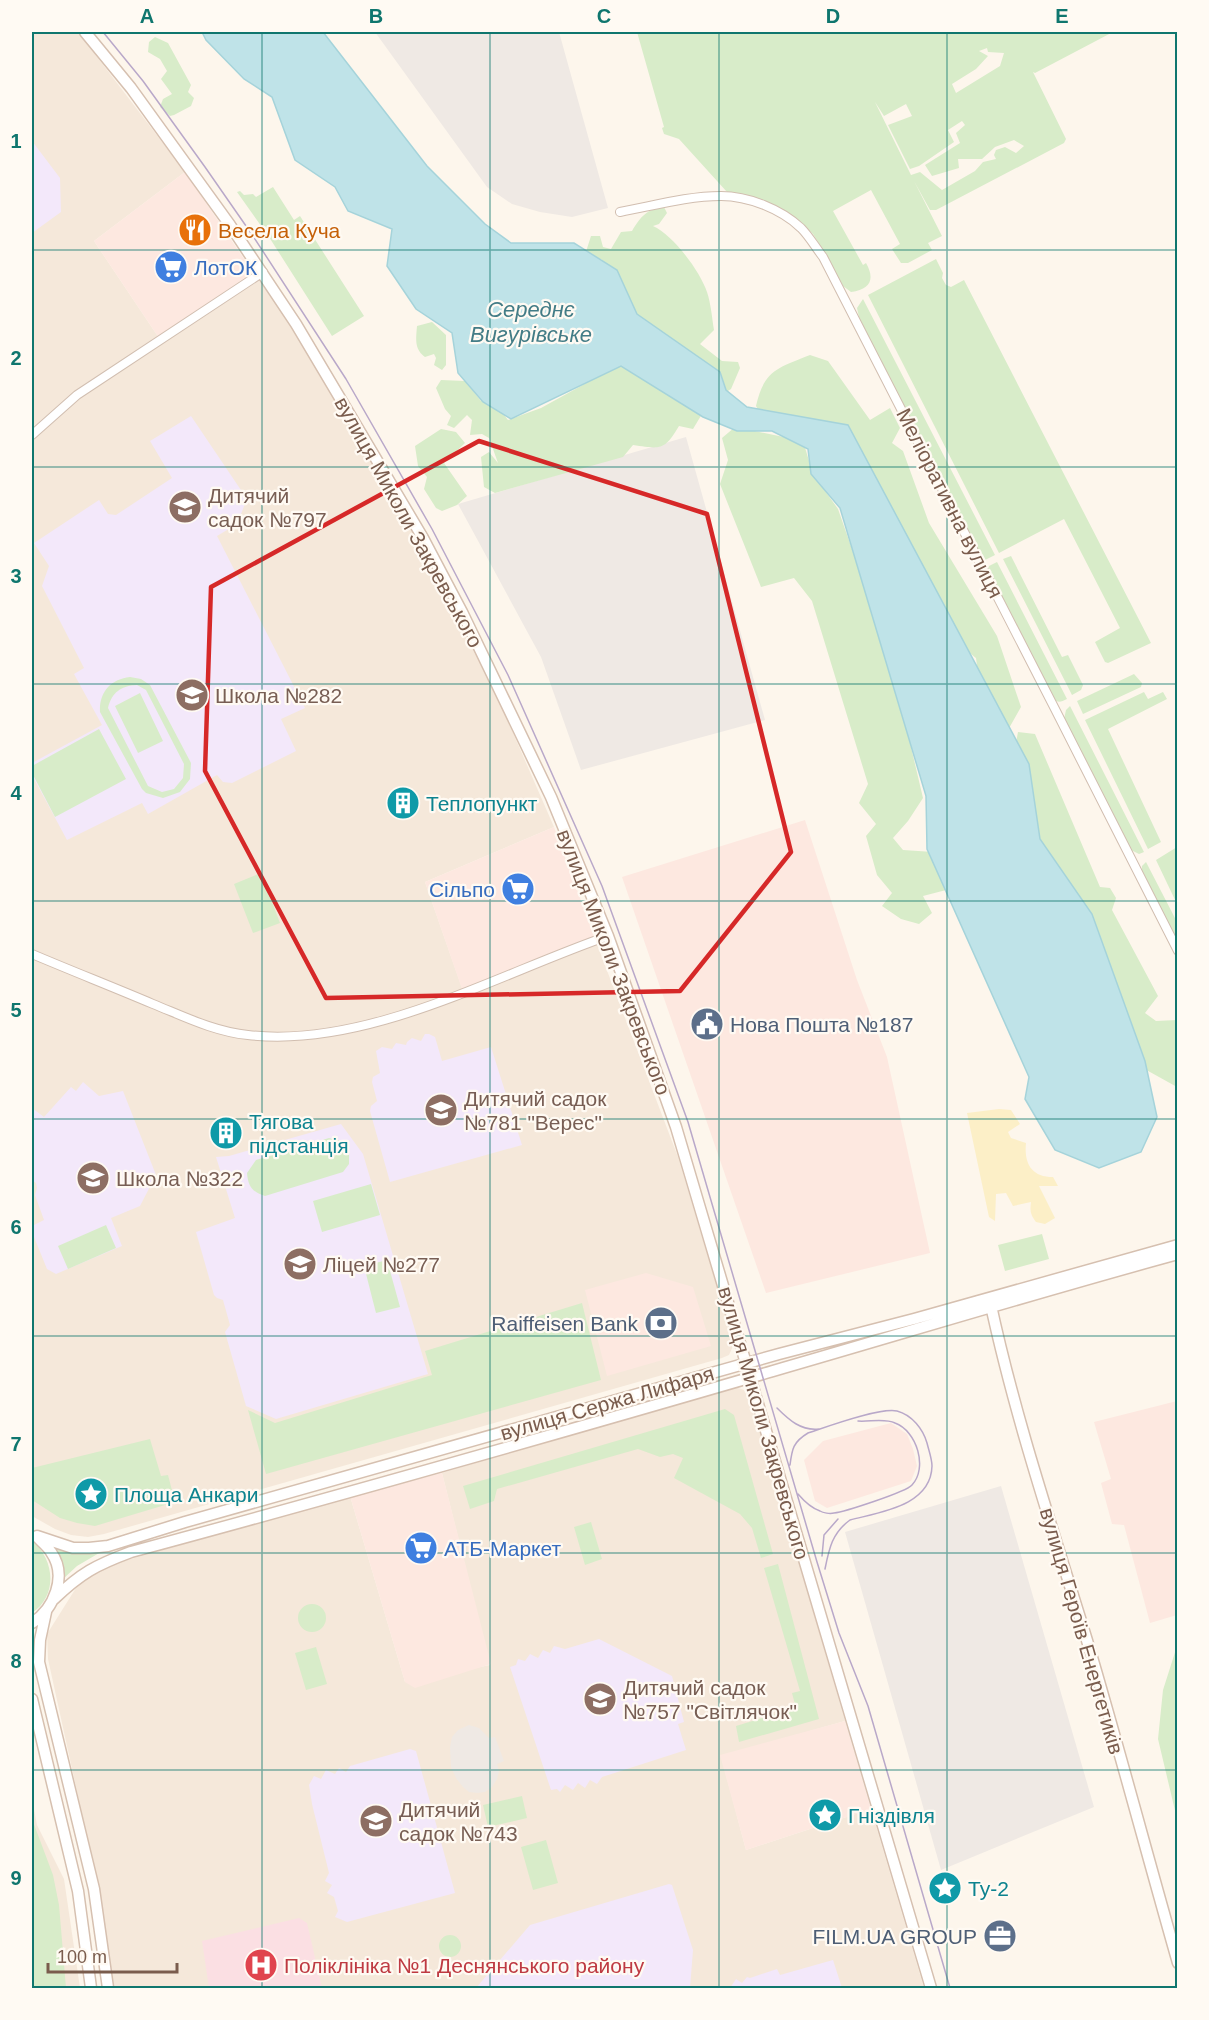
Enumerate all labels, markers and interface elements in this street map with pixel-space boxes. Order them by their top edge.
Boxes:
text: A [140,5,154,27]
text: B [369,5,383,27]
text: C [597,5,611,27]
text: D [826,5,840,27]
text: E [1055,5,1069,27]
text: 1 [10,130,22,152]
restaurant icon: Весела Куча [177,212,213,248]
place label: Весела Куча [218,219,341,242]
supermarket icon: ЛотОК [153,249,189,285]
place label: ЛотОК [194,256,258,279]
water label: Середнє Вигурівське [470,297,592,347]
text: 2 [10,347,22,369]
street label: вулиця Миколи Закревського [330,393,488,651]
street label: Меліоративна вулиця [892,404,1008,602]
place label: Дитячий садок №797 [208,484,327,531]
school or university icon: Дитячий садок №797 [167,489,203,525]
text: 3 [10,565,22,587]
school or university icon: Школа №282 [174,677,210,713]
place label: Школа №282 [215,684,342,707]
text: 4 [10,782,22,804]
building icon: Теплопункт [385,785,421,821]
place label: Теплопункт [426,792,538,815]
street label: вулиця Миколи Закревського [553,826,675,1098]
supermarket icon: Сільпо [500,871,536,907]
place label: Сільпо [429,878,495,901]
text: 5 [10,999,22,1021]
public building icon: Нова Пошта №187 [689,1006,725,1042]
place label: Нова Пошта №187 [730,1013,913,1036]
place label: Дитячий садок №781 "Верес" [464,1087,607,1134]
school or university icon: Дитячий садок №781 "Верес" [423,1092,459,1128]
place label: Тягова пiдстанцiя [249,1110,349,1157]
building icon: Тягова пiдстанцiя [208,1115,244,1151]
school or university icon: Школа №322 [75,1160,111,1196]
place label: Школа №322 [116,1167,243,1190]
text: 6 [10,1216,22,1238]
school or university icon: Ліцей №277 [282,1246,318,1282]
place label: Ліцей №277 [323,1253,440,1276]
street label: вулиця Миколи Закревського [714,1284,814,1562]
bank icon: Raiffeisen Bank [643,1305,679,1341]
place label: Raiffeisen Bank [491,1312,638,1335]
street label: вулиця Сержа Лифаря [497,1361,717,1445]
text: 7 [10,1433,22,1455]
place icon: Площа Анкари [73,1476,109,1512]
place label: Площа Анкари [114,1483,258,1506]
street label: вулиця Героїв Енергетиків [1036,1505,1128,1757]
supermarket icon: АТБ-Маркет [403,1530,439,1566]
place label: АТБ-Маркет [444,1537,561,1560]
text: 8 [10,1650,22,1672]
place label: Дитячий садок №757 "Світлячок" [623,1676,797,1723]
school or university icon: Дитячий садок №757 "Світлячок" [582,1681,618,1717]
place icon: Гніздівля [807,1797,843,1833]
place label: Дитячий садок №743 [399,1798,518,1845]
school or university icon: Дитячий садок №743 [358,1803,394,1839]
place label: Гніздівля [848,1804,935,1827]
text: 9 [10,1867,22,1889]
place icon: Ту-2 [927,1870,963,1906]
place label: Ту-2 [968,1877,1009,1900]
office icon: FILM.UA GROUP [982,1918,1018,1954]
place label: FILM.UA GROUP [812,1925,977,1948]
scale bar [48,1936,177,1974]
text: 100 m [57,1947,107,1967]
hospital icon: Поліклініка №1 Деснянського району [243,1947,279,1983]
place label: Поліклініка №1 Деснянського району [284,1954,645,1977]

